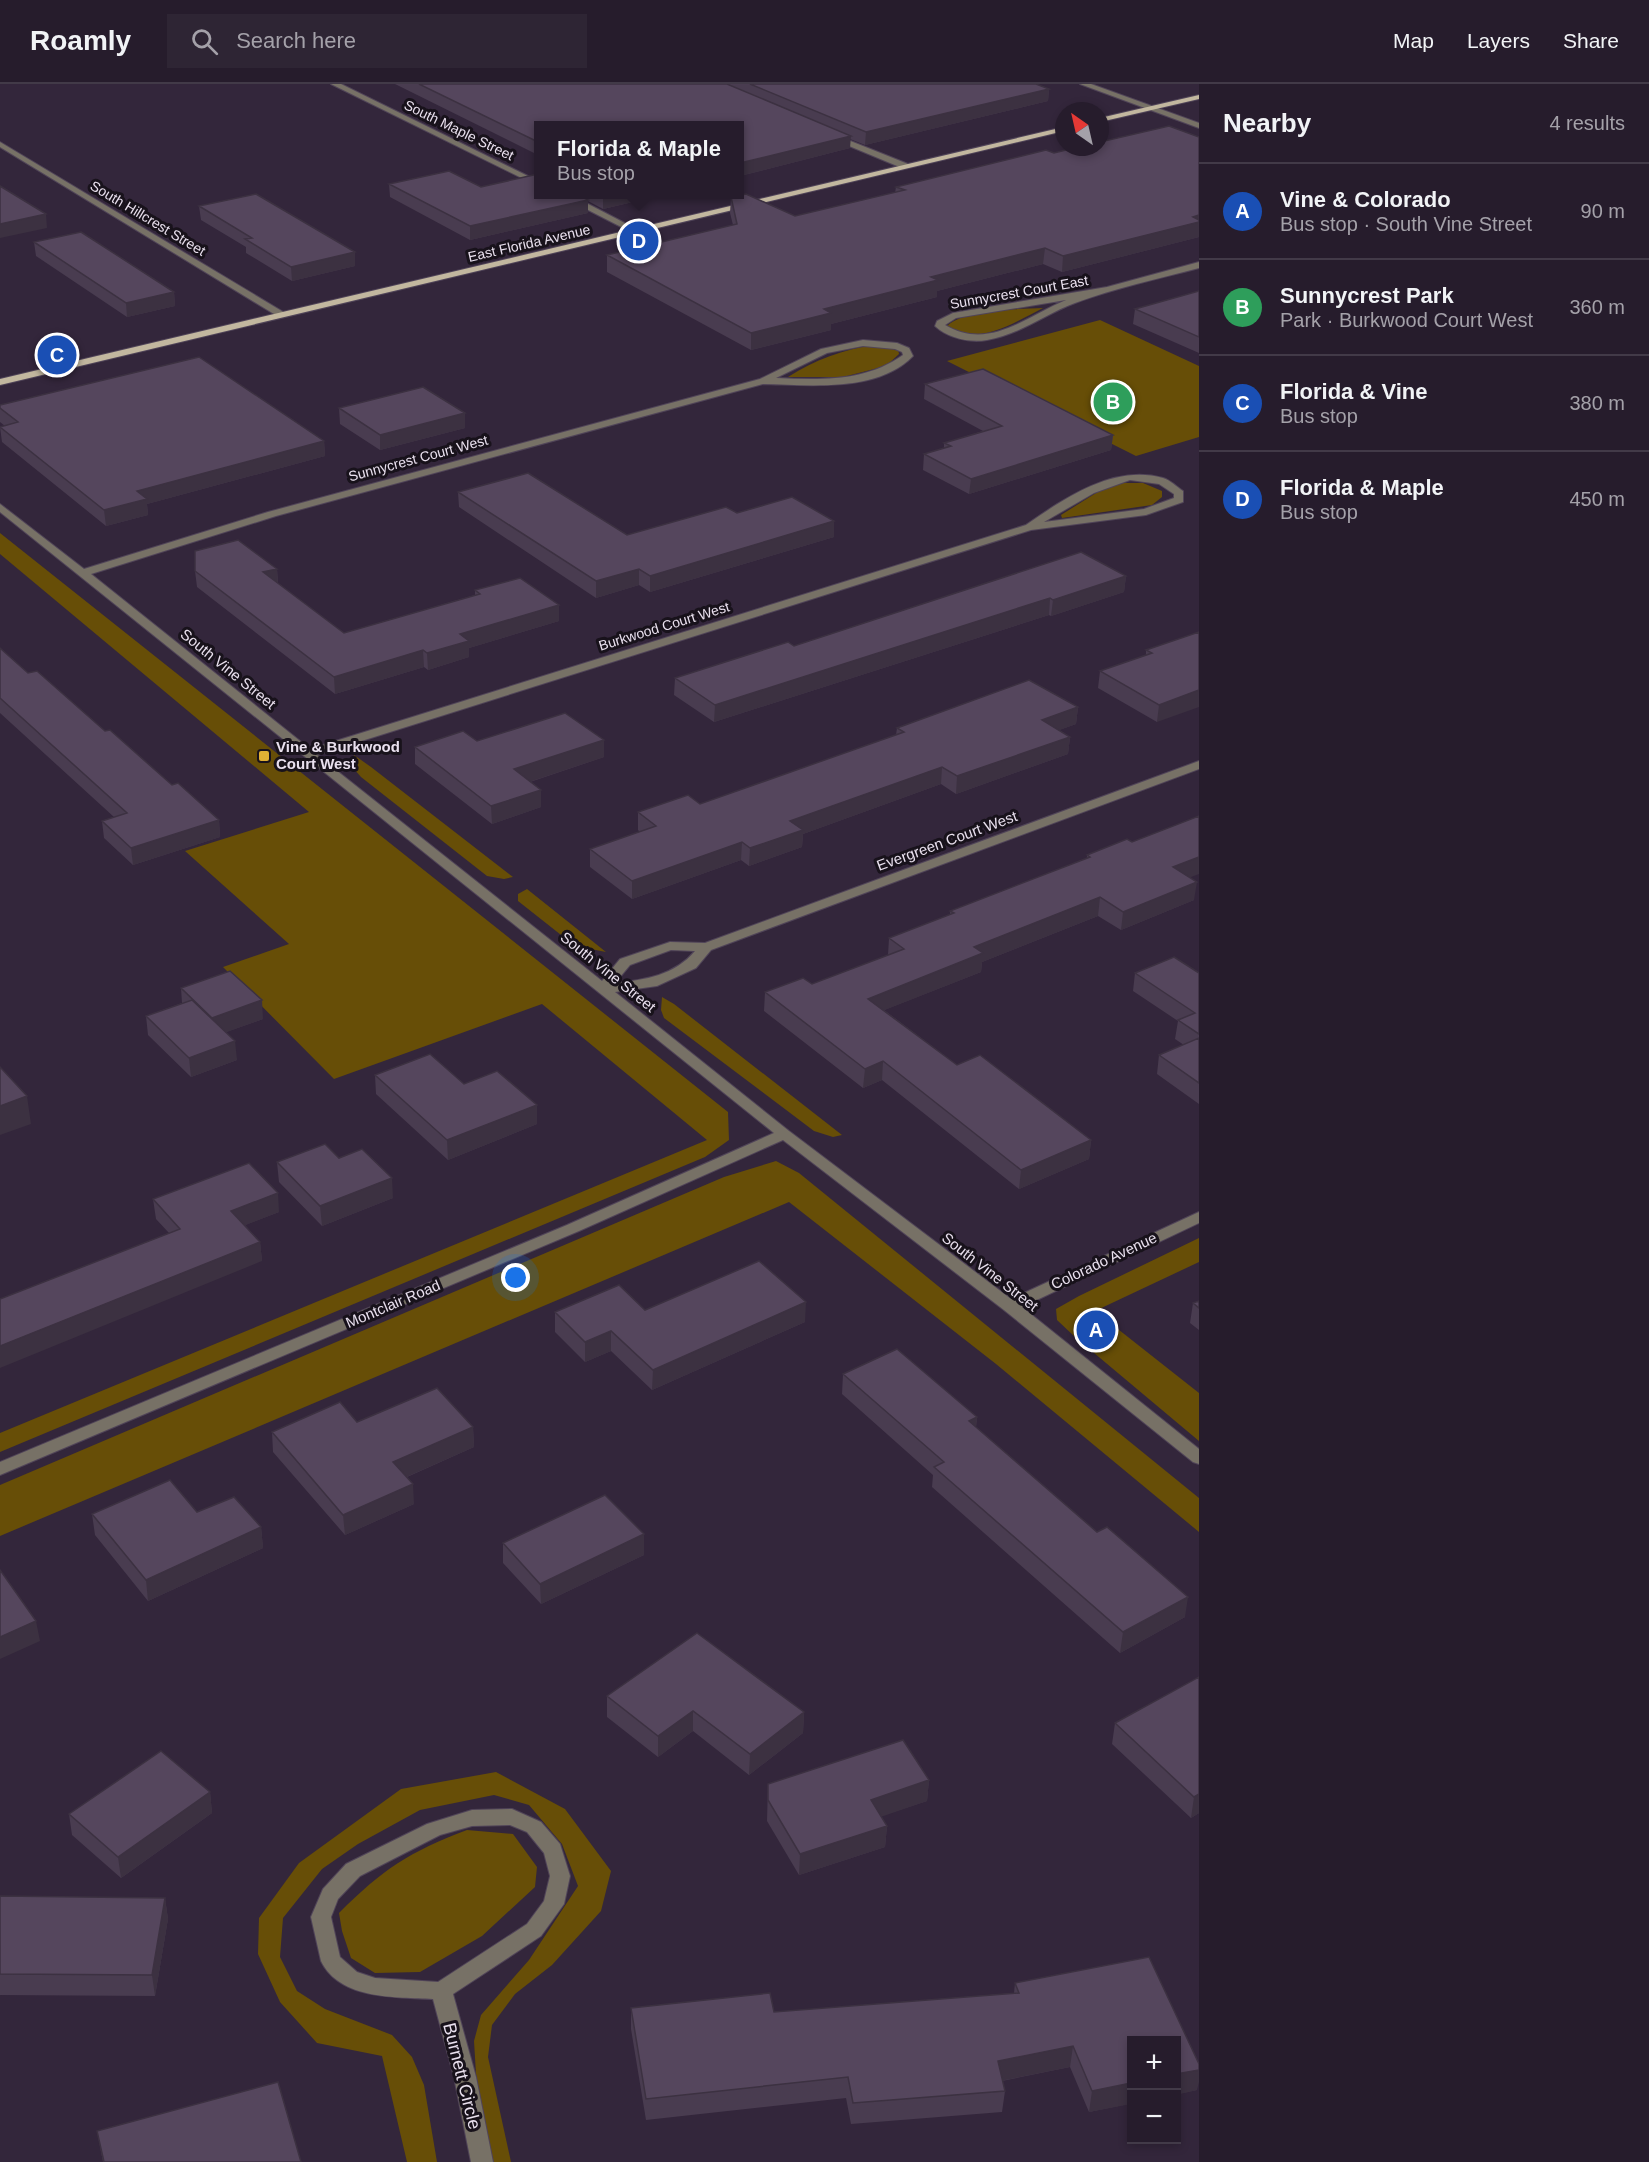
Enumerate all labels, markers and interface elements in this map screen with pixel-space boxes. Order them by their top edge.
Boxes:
search box [167,14,587,68]
text: Roamly [30,25,131,56]
icon: search [188,25,221,58]
text: Search here [236,28,356,53]
text: Map [1393,29,1434,52]
text: Layers [1467,29,1530,52]
text: Share [1563,29,1619,52]
street label: South Maple Street [402,97,516,164]
north arrow [1055,102,1109,156]
text: Nearby [1223,108,1311,138]
text: 4 results [1549,112,1625,134]
popup [534,121,744,199]
text: Florida & Maple [557,136,721,161]
text: Bus stop [557,162,635,184]
street label: South Hillcrest Street [88,177,209,259]
text: Vine & Colorado [1280,187,1451,212]
text: A [1235,200,1250,222]
text: 90 m [1581,200,1625,222]
text: Bus stop · South Vine Street [1280,213,1532,235]
pin: D [620,218,658,264]
street label: East Florida Avenue [466,221,592,265]
street label: Sunnycrest Court East [949,272,1089,312]
text: Sunnycrest Park [1280,283,1454,308]
text: B [1235,296,1250,318]
text: 360 m [1569,296,1625,318]
text: Park · Burkwood Court West [1280,309,1533,331]
pin: C [38,332,76,378]
text: Florida & Vine [1280,379,1428,404]
pin: B [1094,380,1132,424]
text: C [1235,392,1250,414]
text: 380 m [1569,392,1625,414]
text: Bus stop [1280,405,1358,427]
street label: Sunnycrest Court West [347,432,490,484]
text: Florida & Maple [1280,475,1444,500]
text: D [1235,488,1250,510]
text: 450 m [1569,488,1625,510]
text: Bus stop [1280,501,1358,523]
street label: Burkwood Court West [597,598,731,654]
street label: South Vine Street [177,625,280,713]
place label: Vine & Burkwood Court West [276,738,400,772]
marker: Vine & Burkwood Court West [257,749,271,763]
street label: Evergreen Court West [874,807,1020,874]
street label: South Vine Street [557,928,660,1016]
street label: South Vine Street [939,1229,1042,1315]
street label: Colorado Avenue [1048,1229,1159,1293]
your location [501,1263,530,1292]
street label: Montclair Road [343,1276,443,1331]
pin: A [1076,1308,1116,1352]
street label: Burnett Circle [439,2021,485,2131]
map controls [1127,2036,1181,2144]
button: + [1127,2036,1181,2090]
button: − [1127,2090,1181,2144]

